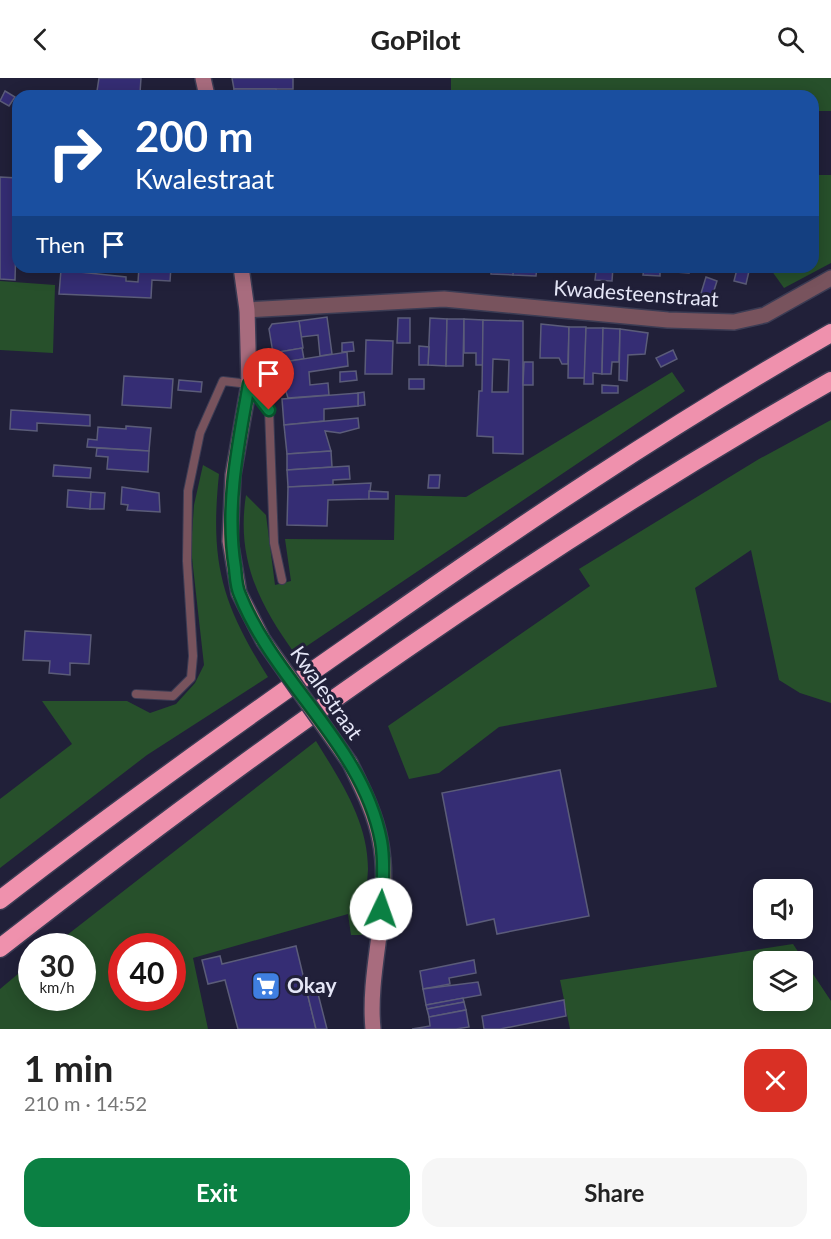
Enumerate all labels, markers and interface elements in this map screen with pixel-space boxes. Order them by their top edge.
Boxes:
icon: back [24,23,57,56]
text: GoPilot [370,23,461,56]
icon: search [774,23,807,56]
text: 200 m [135,111,253,161]
icon: right [36,114,114,192]
text: Kwalestraat [135,162,274,195]
icon: arrive [97,228,130,261]
text: Then [36,231,85,258]
street label: Kwadesteenstraat [553,274,720,311]
pin [243,348,294,410]
icon: arrive [252,357,285,390]
street label: Kwalestraat [286,641,369,744]
position arrow [349,877,413,941]
map controls [753,879,813,1011]
button: sound [753,879,813,939]
speed limit sign: 40 [108,933,186,1011]
text: 30 [40,947,74,983]
button: layers [753,951,813,1011]
supermarket icon: Okay [250,970,282,1002]
place label: Okay [287,972,337,997]
text: km/h [39,978,75,996]
text: 1 min [24,1046,113,1090]
button: close [744,1049,807,1112]
text: 210 m · 14:52 [24,1091,147,1115]
button: Exit [24,1158,410,1227]
button: Share [422,1158,807,1227]

